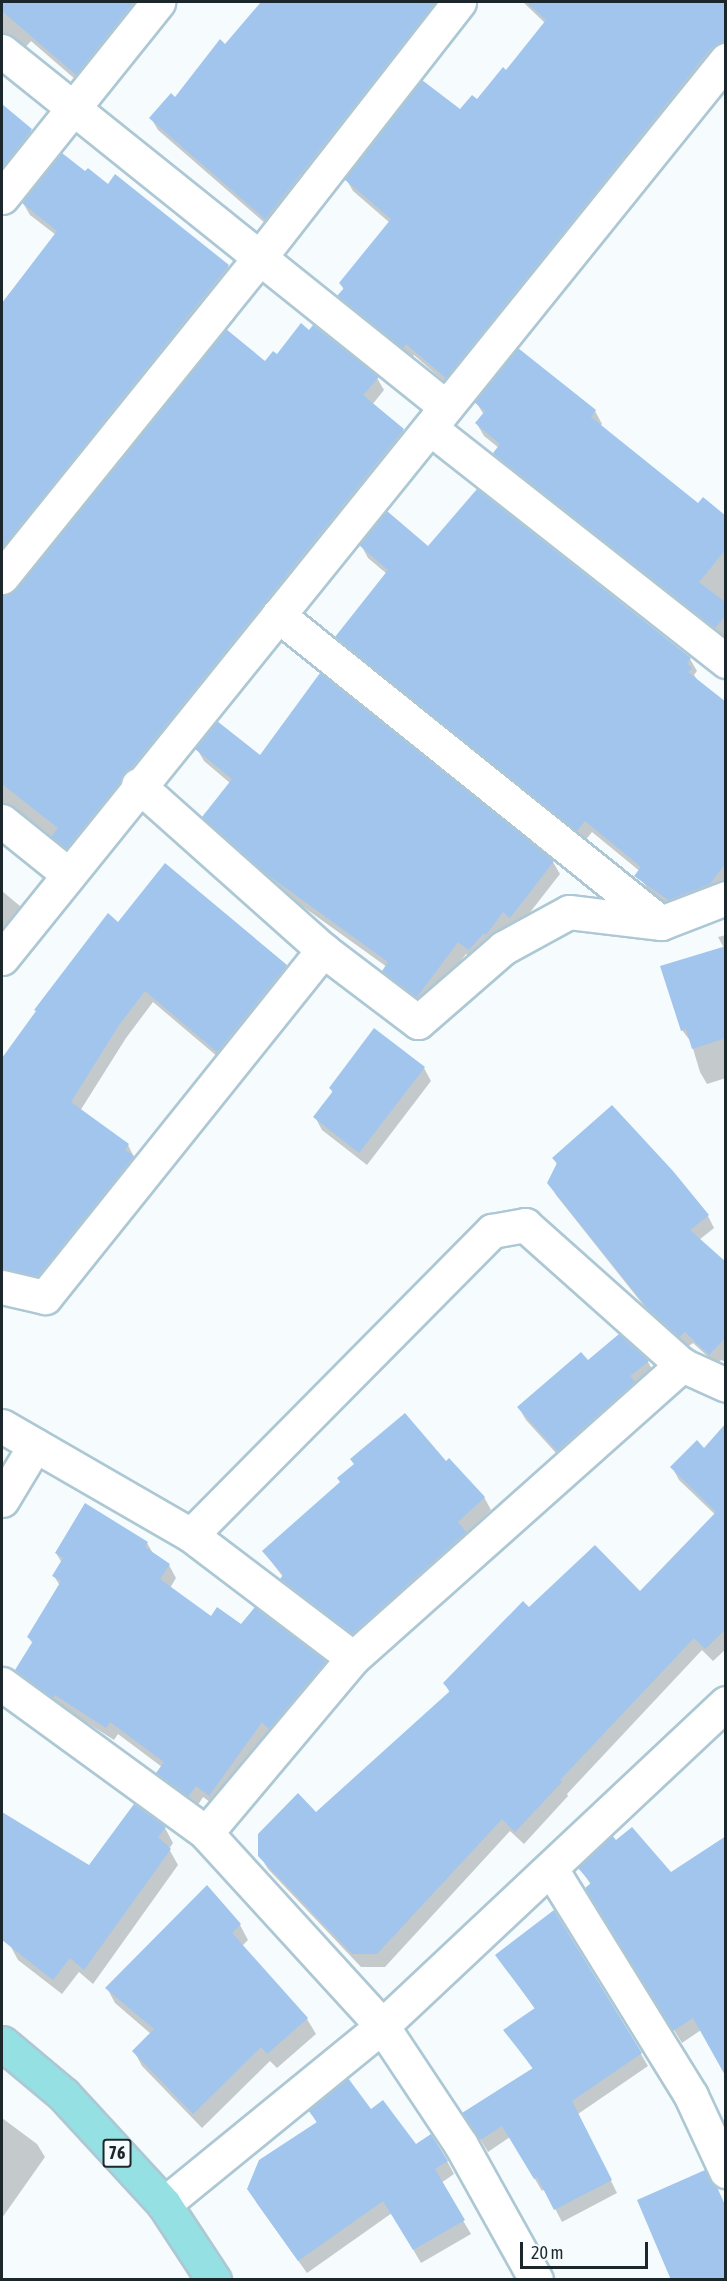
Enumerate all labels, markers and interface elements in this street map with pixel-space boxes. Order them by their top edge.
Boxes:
road number: 76 [102,2138,132,2168]
scale bar [523,2230,650,2268]
text: 20 m [531,2242,563,2263]

